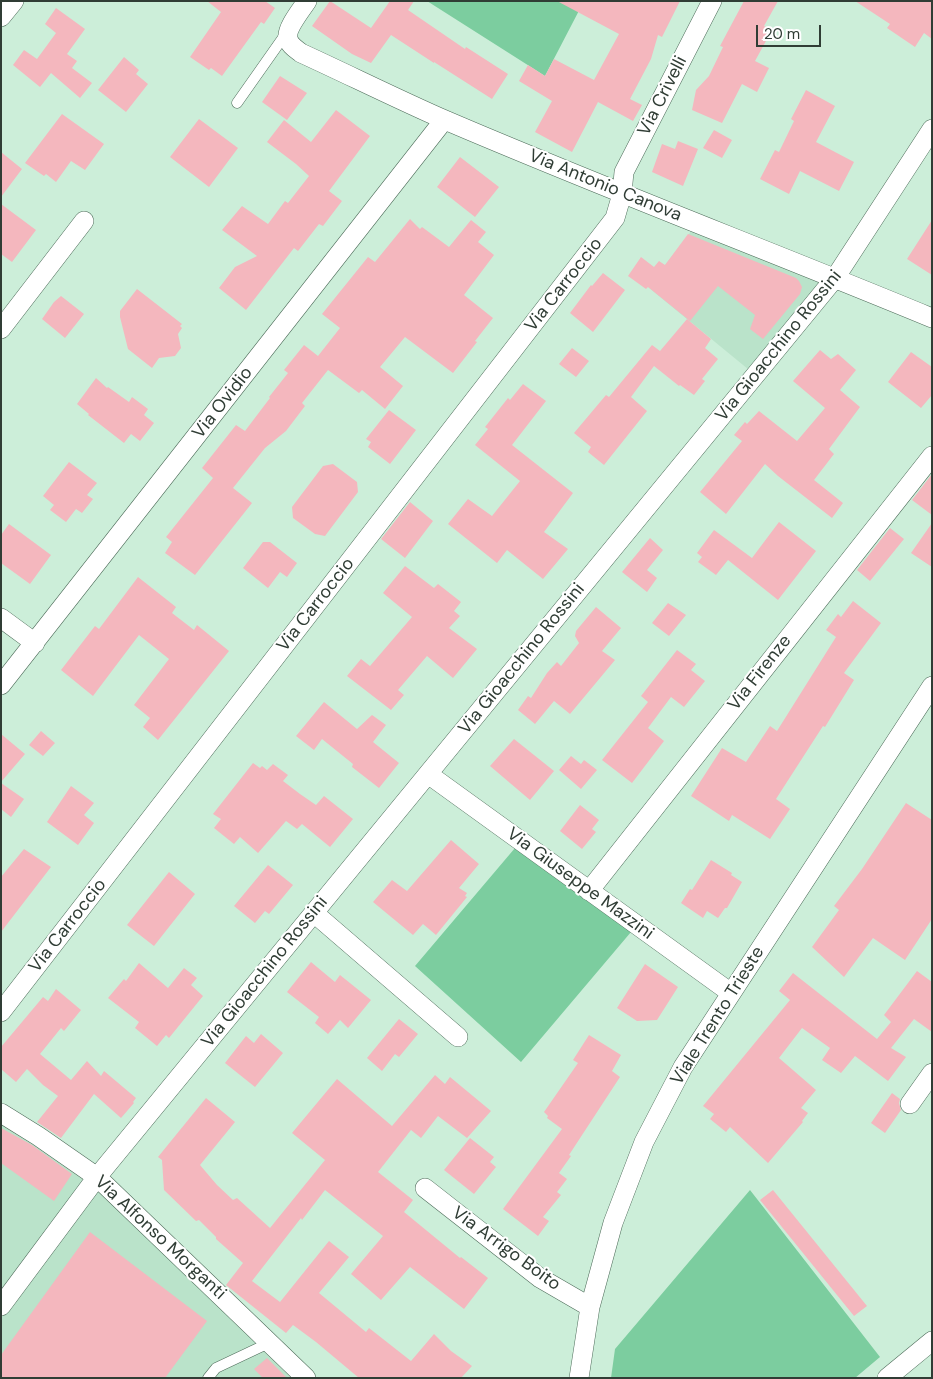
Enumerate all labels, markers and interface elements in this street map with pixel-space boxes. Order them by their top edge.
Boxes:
scale bar [758,15,823,47]
text: 20 m [764,24,800,44]
street label: Via Crivelli [634,53,692,139]
street label: Via Antonio Canova [525,145,685,227]
street label: Via Carroccio [521,234,607,336]
street label: Via Gioacchino Rossini [711,266,847,426]
street label: Via Ovidio [188,363,258,443]
street label: Via Carroccio [273,554,359,656]
street label: Via Gioacchino Rossini [454,579,590,739]
street label: Via Firenze [724,631,796,715]
street label: Via Giuseppe Mazzini [502,823,658,945]
street label: Via Carroccio [25,875,111,977]
street label: Via Gioacchino Rossini [197,892,333,1052]
street label: Viale Trento Trieste [667,943,769,1089]
street label: Via Alfonso Morganti [90,1171,230,1305]
street label: Via Arrigo Boito [447,1202,565,1296]

